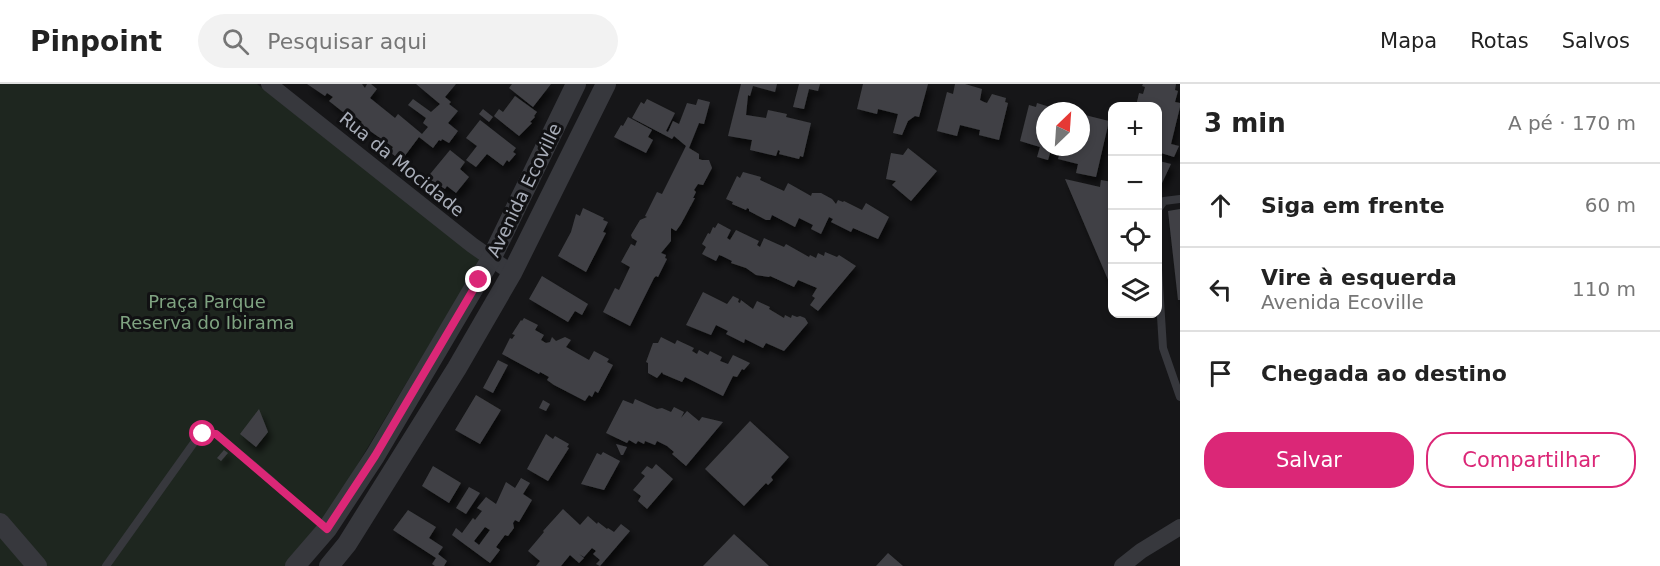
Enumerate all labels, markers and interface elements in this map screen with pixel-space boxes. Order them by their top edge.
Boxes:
search box [198,14,618,68]
text: Pinpoint [30,25,162,58]
icon: search [219,25,252,58]
text: Pesquisar aqui [267,29,427,54]
text: Mapa [1380,29,1437,53]
text: Rotas [1470,29,1529,53]
text: Salvos [1562,29,1630,53]
north arrow [1036,102,1090,156]
map controls [1108,102,1162,318]
button: + [1108,102,1162,156]
street label: Rua da Mocidade [335,107,469,221]
text: 3 min [1204,108,1286,138]
text: A pé · 170 m [1508,111,1636,135]
street label: Avenida Ecoville [482,120,566,260]
button: − [1108,156,1162,210]
icon: ahead [1204,189,1237,222]
text: Siga em frente [1261,193,1445,218]
text: 60 m [1585,193,1636,217]
button: locate [1108,210,1162,264]
button: layers [1108,264,1162,318]
text: Vire à esquerda [1261,265,1457,290]
route end [465,266,491,292]
icon: left [1204,273,1237,306]
text: 110 m [1572,277,1636,301]
text: Avenida Ecoville [1261,290,1424,314]
park label: Praça Parque Reserva do Ibirama [120,291,294,333]
icon: arrive [1204,357,1237,390]
text: Chegada ao destino [1261,361,1507,386]
route start [189,420,215,446]
button: Salvar [1204,432,1414,488]
button: Compartilhar [1426,432,1636,488]

